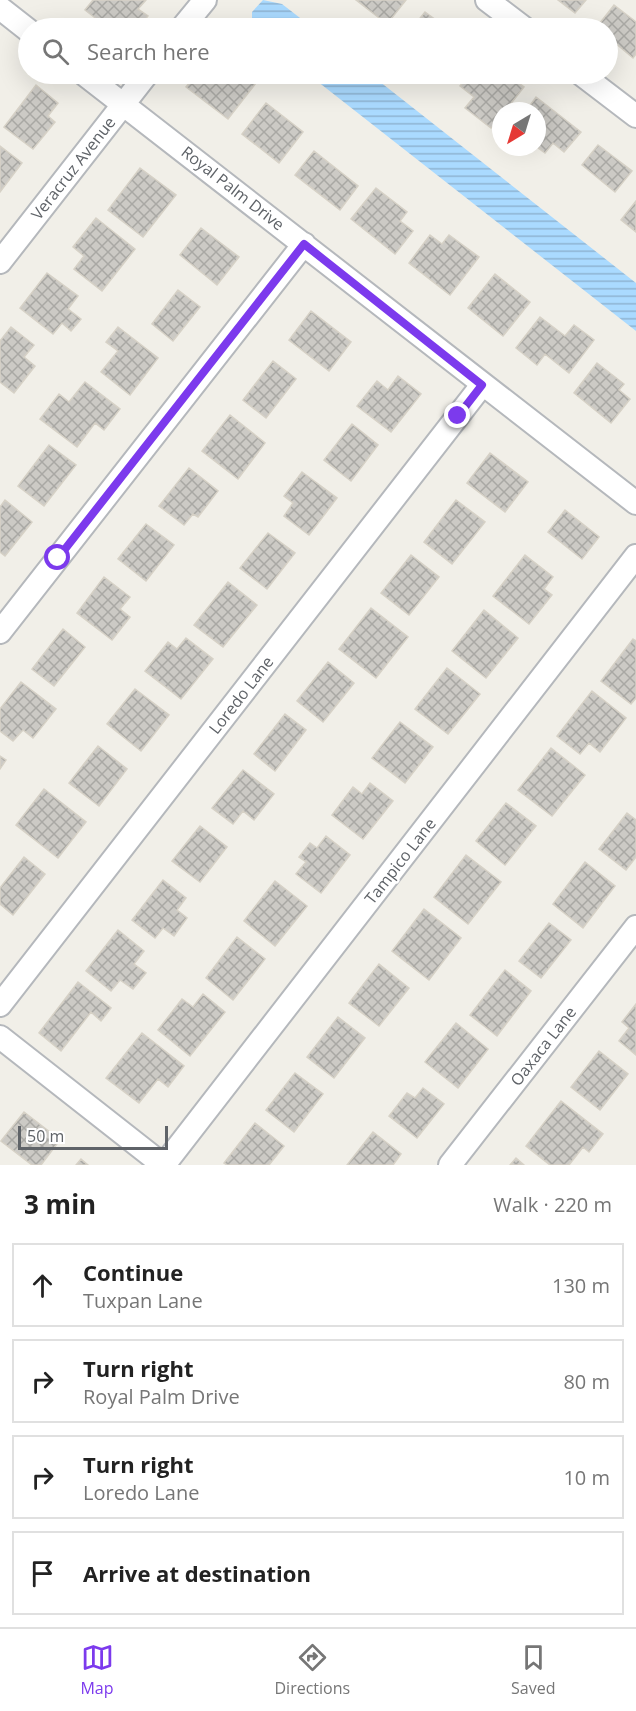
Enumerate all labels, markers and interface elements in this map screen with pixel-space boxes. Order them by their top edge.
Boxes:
search box [18,18,618,84]
icon: search [39,35,72,68]
text: Search here [87,36,210,66]
north arrow [492,102,546,156]
street label: Veracruz Avenue [26,112,120,224]
street label: Royal Palm Drive [177,141,289,235]
route end [444,402,470,428]
route start [44,544,70,570]
street label: Loredo Lane [204,652,278,738]
street label: Tampico Lane [359,813,441,909]
street label: Oaxaca Lane [505,1002,581,1090]
scale bar [18,1123,168,1150]
text: 50 m [27,1125,64,1147]
text: 3 min [24,1186,96,1222]
text: Walk · 220 m [493,1191,612,1218]
text: Continue [83,1257,183,1287]
icon: ahead [26,1269,59,1302]
text: 130 m [552,1272,610,1299]
text: Tuxpan Lane [83,1287,203,1314]
text: Turn right [83,1353,194,1383]
icon: right [26,1365,59,1398]
text: 80 m [563,1368,610,1395]
text: Royal Palm Drive [83,1383,240,1410]
text: Turn right [83,1449,194,1479]
icon: right [26,1461,59,1494]
text: 10 m [563,1464,610,1491]
text: Loredo Lane [83,1479,199,1506]
icon: arrive [26,1557,59,1590]
text: Arrive at destination [83,1558,311,1588]
tab: Map [80,1641,114,1699]
tab: Directions [274,1641,350,1699]
tab: Saved [511,1641,556,1699]

